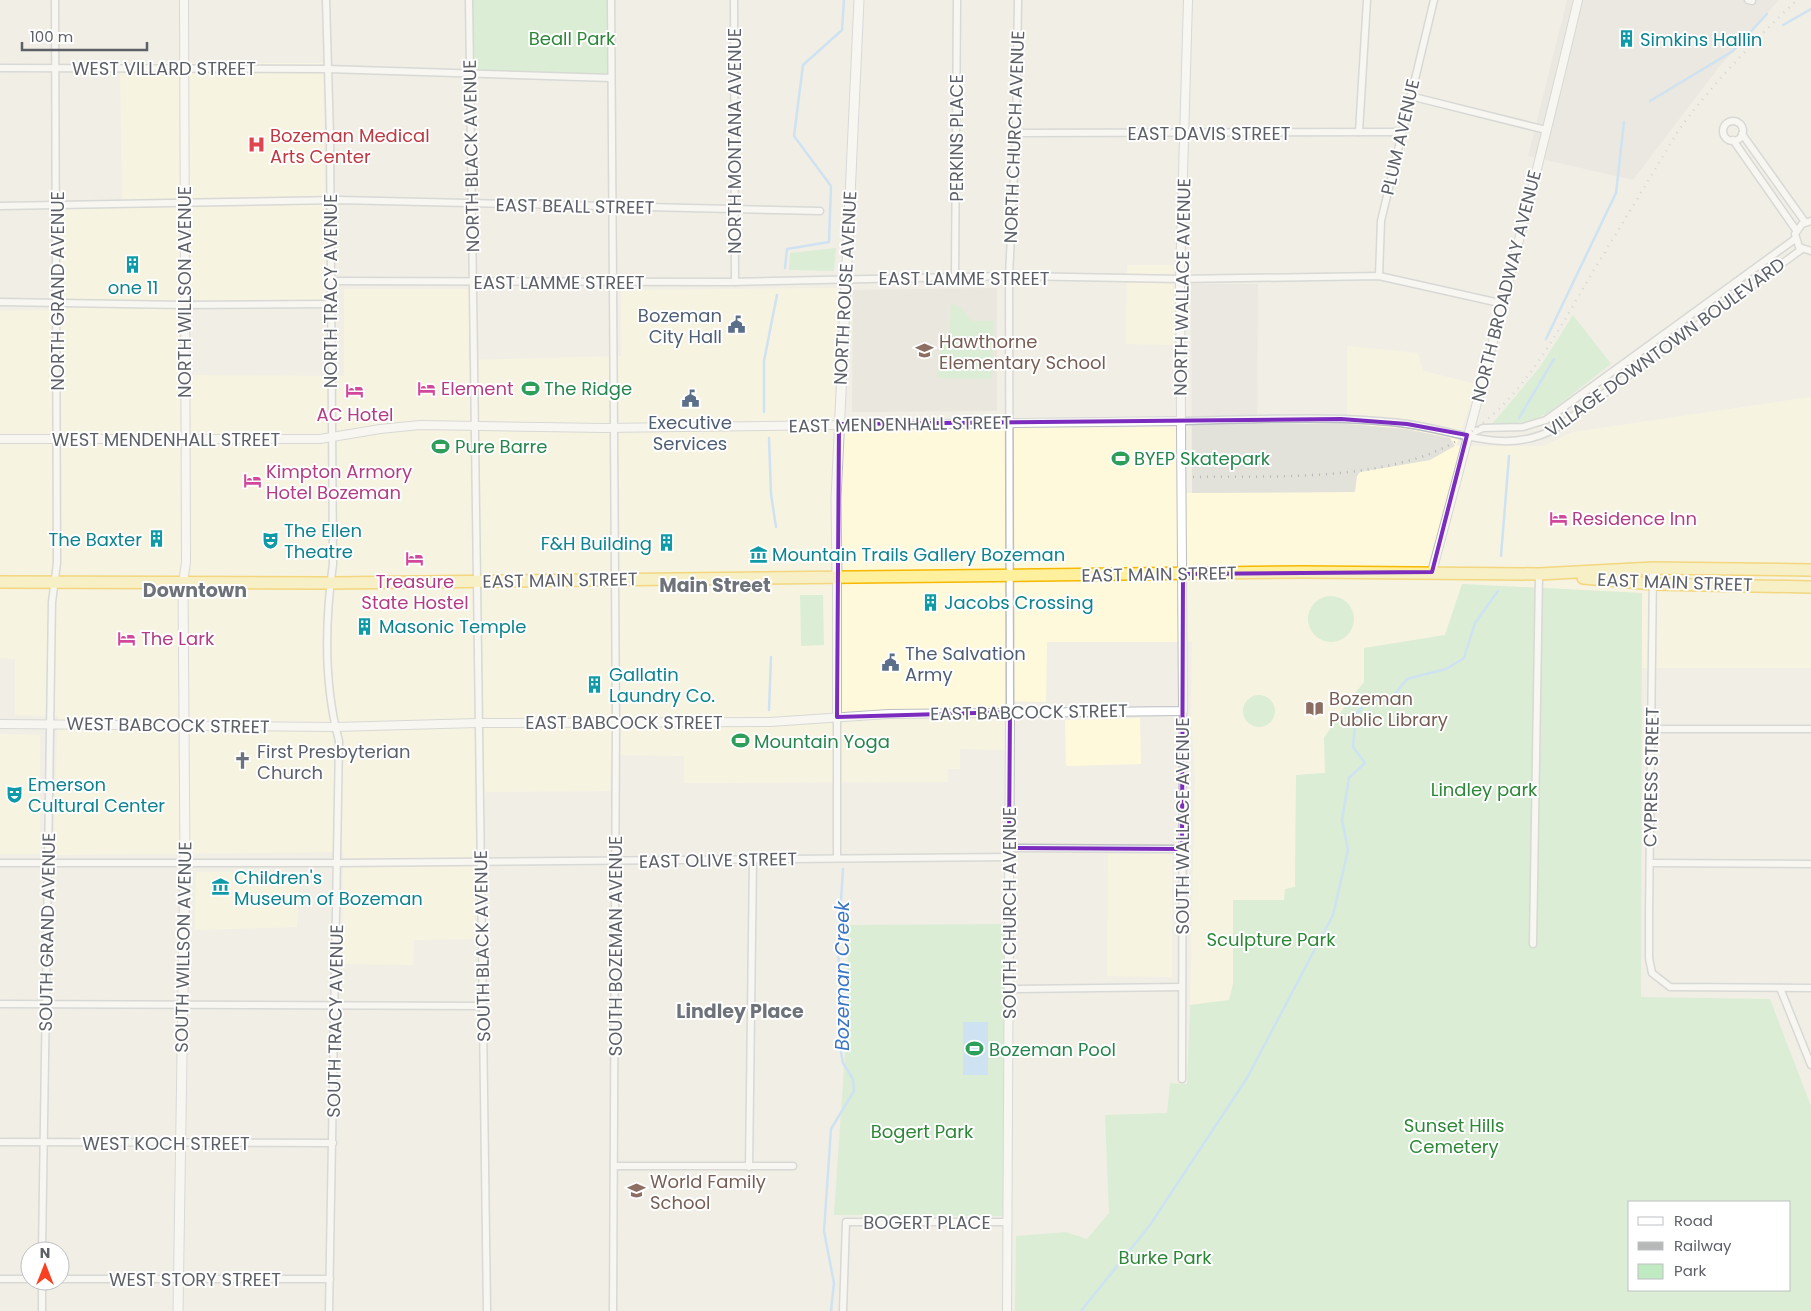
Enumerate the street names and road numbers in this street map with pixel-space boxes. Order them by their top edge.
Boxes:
street label: NORTH MONTANA AVENUE [722,28,747,254]
street label: NORTH CHURCH AVENUE [998,30,1030,244]
street label: WEST VILLARD STREET [72,56,256,81]
street label: NORTH BLACK AVENUE [457,59,485,253]
street label: PERKINS PLACE [944,74,969,202]
street label: PLUM AVENUE [1375,77,1425,197]
street label: EAST DAVIS STREET [1128,121,1291,146]
street label: NORTH BROADWAY AVENUE [1465,167,1547,405]
street label: NORTH WALLACE AVENUE [1168,178,1196,396]
street label: NORTH WILLSON AVENUE [172,186,197,398]
street label: NORTH ROUSE AVENUE [827,190,863,386]
street label: NORTH GRAND AVENUE [45,191,70,391]
street label: EAST BEALL STREET [495,192,655,220]
street label: NORTH TRACY AVENUE [318,194,343,388]
street label: VILLAGE DOWNTOWN BOULEVARD [1540,251,1790,443]
street label: EAST LAMME STREET [879,266,1050,291]
street label: EAST LAMME STREET [474,270,645,295]
street label: EAST MENDENHALL STREET [788,410,1012,438]
street label: WEST MENDENHALL STREET [52,427,280,452]
street label: EAST MAIN STREET [1081,560,1237,588]
street label: EAST MAIN STREET [482,566,638,594]
street label: EAST MAIN STREET [1597,567,1753,597]
street label: EAST BABCOCK STREET [930,698,1128,726]
street label: CYPRESS STREET [1637,706,1665,847]
street label: EAST BABCOCK STREET [525,710,723,735]
street label: WEST BABCOCK STREET [66,711,270,739]
street label: SOUTH WALLACE AVENUE [1170,718,1195,934]
street label: SOUTH CHURCH AVENUE [997,807,1022,1019]
street label: SOUTH GRAND AVENUE [33,832,61,1032]
street label: SOUTH BOZEMAN AVENUE [603,836,628,1056]
street label: SOUTH WILLSON AVENUE [169,841,197,1053]
street label: EAST OLIVE STREET [639,846,798,874]
street label: SOUTH BLACK AVENUE [468,850,496,1042]
street label: SOUTH TRACY AVENUE [321,924,349,1118]
street label: WEST KOCH STREET [82,1131,250,1156]
street label: BOGERT PLACE [863,1210,991,1235]
street label: WEST STORY STREET [109,1267,281,1292]

